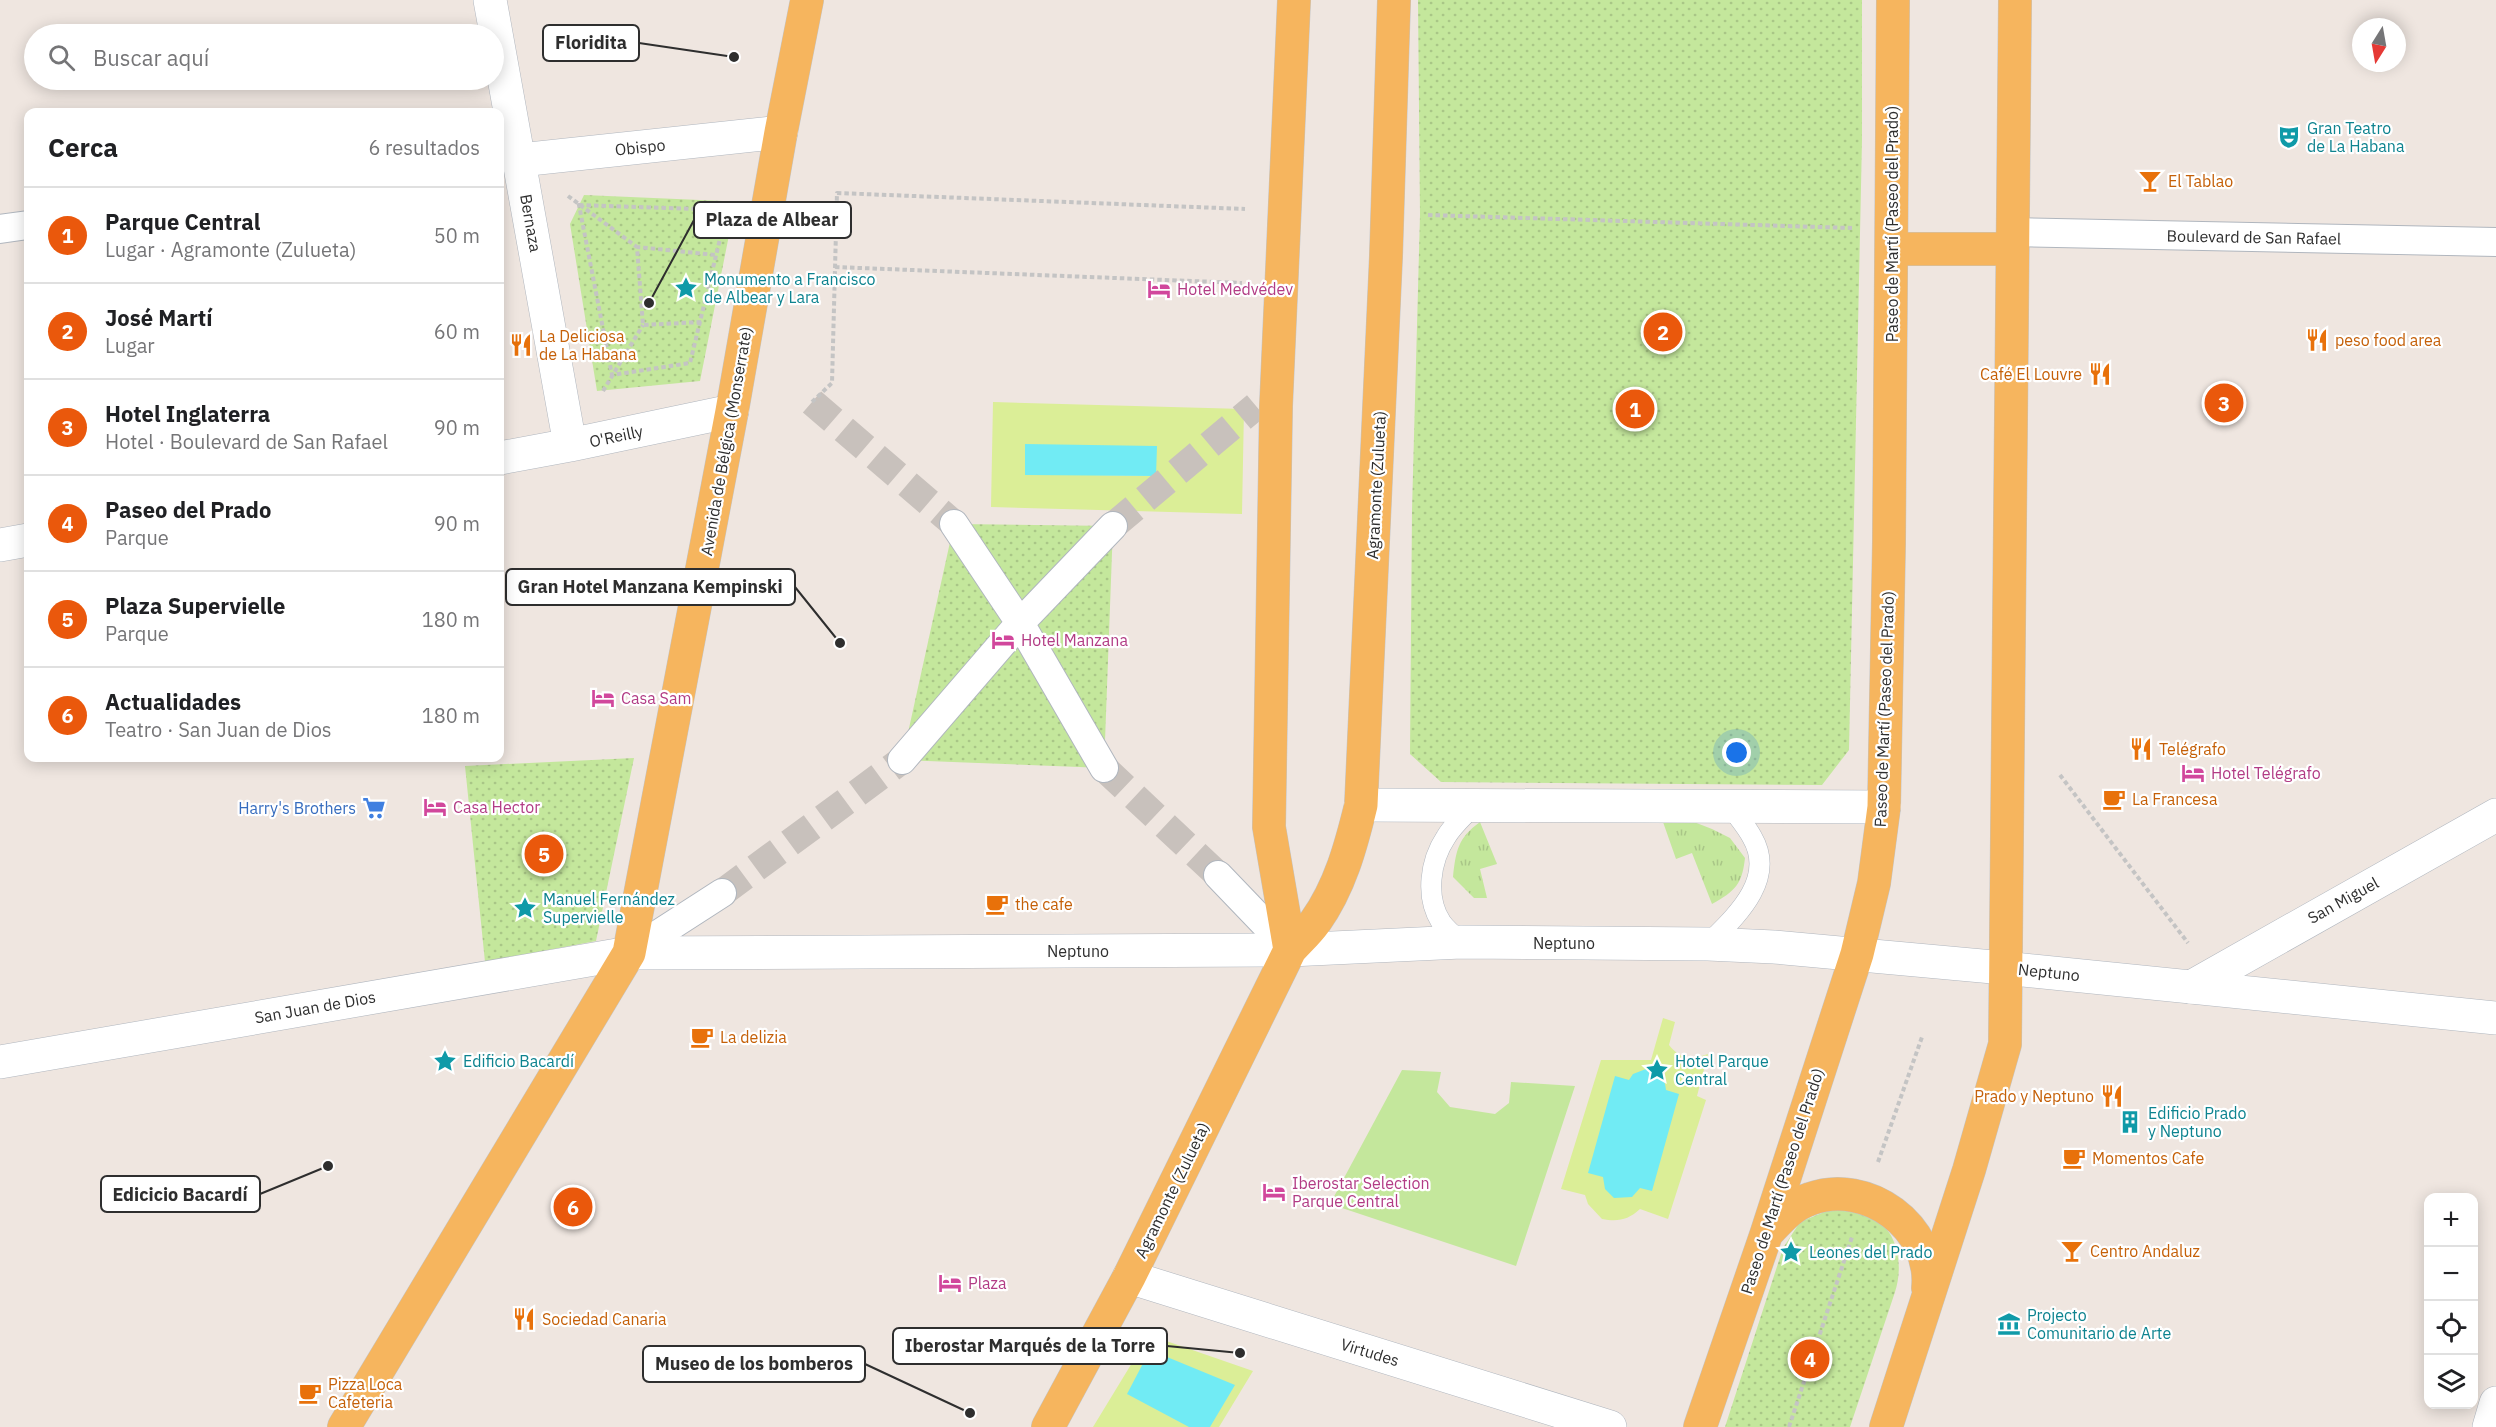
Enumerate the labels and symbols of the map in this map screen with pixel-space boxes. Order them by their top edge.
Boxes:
north arrow [2352,18,2406,72]
callout: Floridita [543,25,639,61]
text: Floridita [555,31,627,54]
street label: Paseo de Martí (Paseo del Prado) [1882,106,1902,342]
place label: Gran Teatro de La Habana [2307,118,2405,156]
theatre icon: Gran Teatro de La Habana [2276,124,2302,150]
street label: Obispo [614,134,666,160]
bar icon: El Tablao [2137,168,2163,194]
place label: El Tablao [2168,171,2233,191]
street label: Bernaza [516,192,546,254]
callout: Plaza de Albear [694,202,851,238]
text: Plaza de Albear [706,208,838,231]
street label: Boulevard de San Rafael [2167,225,2341,249]
place label: Monumento a Francisco de Albear y Lara [704,269,875,307]
place icon: Monumento a Francisco de Albear y Lara [673,275,699,301]
hotel icon: Hotel Medvédev [1146,276,1172,302]
place label: Hotel Medvédev [1177,279,1293,299]
pin: 2 [1644,310,1682,354]
street label: Avenida de Bélgica (Monserrate) [696,325,756,557]
place label: La Deliciosa de La Habana [539,326,637,364]
restaurant icon: peso food area [2304,327,2330,353]
place label: peso food area [2335,330,2442,350]
restaurant icon: La Deliciosa de La Habana [508,332,534,358]
restaurant icon: Café El Louvre [2087,361,2113,387]
place label: Café El Louvre [1980,364,2082,384]
pin: 3 [2204,380,2244,426]
pin: 1 [1616,386,1654,432]
street label: Agramonte (Zulueta) [1362,410,1390,560]
street label: O'Reilly [587,421,645,451]
callout: Gran Hotel Manzana Kempinski [506,569,795,605]
text: Gran Hotel Manzana Kempinski [517,575,783,598]
street label: Paseo de Martí (Paseo del Prado) [1870,590,1898,828]
hotel icon: Hotel Manzana [990,627,1016,653]
place label: Hotel Manzana [1021,630,1128,650]
hotel icon: Casa Sam [590,685,616,711]
place label: Casa Sam [621,688,691,708]
restaurant icon: Telégrafo [2128,736,2154,762]
your location [1722,738,1751,767]
place label: Telégrafo [2159,739,2226,759]
hotel icon: Hotel Telégrafo [2180,760,2206,786]
place label: Hotel Telégrafo [2211,763,2321,783]
cafe icon: La Francesa [2101,786,2127,812]
place label: La Francesa [2132,789,2218,809]
hotel icon: Casa Hector [422,794,448,820]
supermarket icon: Harry's Brothers [361,795,387,821]
place label: Casa Hector [453,797,540,817]
place label: Harry's Brothers [238,798,356,818]
pin: 5 [524,832,564,876]
street label: San Miguel [2304,872,2382,928]
place label: Manuel Fernández Supervielle [543,889,675,927]
cafe icon: the cafe [984,891,1010,917]
place label: the cafe [1015,894,1073,914]
place icon: Manuel Fernández Supervielle [512,895,538,921]
street label: Neptuno [1533,933,1595,953]
street label: Neptuno [1047,941,1109,961]
street label: Neptuno [2017,959,2081,985]
street label: San Juan de Dios [253,986,377,1028]
cafe icon: La delizia [689,1024,715,1050]
place label: La delizia [720,1027,787,1047]
place icon: Edificio Bacardí [432,1048,458,1074]
place label: Edificio Bacardí [463,1051,574,1071]
place label: Hotel Parque Central [1675,1051,1769,1089]
place icon: Hotel Parque Central [1644,1057,1670,1083]
street label: Paseo de Martí (Paseo del Prado) [1736,1065,1828,1297]
restaurant icon: Prado y Neptuno [2099,1083,2125,1109]
place label: Prado y Neptuno [1974,1086,2094,1106]
place label: Edificio Prado y Neptuno [2148,1103,2246,1141]
building icon: Edificio Prado y Neptuno [2117,1109,2143,1135]
street label: Agramonte (Zulueta) [1130,1119,1214,1261]
cafe icon: Momentos Cafe [2061,1145,2087,1171]
place label: Momentos Cafe [2092,1148,2204,1168]
place label: Iberostar Selection Parque Central [1292,1173,1430,1211]
callout: Edicicio Bacardí [101,1176,260,1212]
hotel icon: Iberostar Selection Parque Central [1261,1179,1287,1205]
text: Edicicio Bacardí [112,1183,248,1206]
pin: 6 [554,1184,592,1230]
bar icon: Centro Andaluz [2059,1238,2085,1264]
place icon: Leones del Prado [1778,1239,1804,1265]
place label: Centro Andaluz [2090,1241,2200,1261]
place label: Leones del Prado [1809,1242,1932,1262]
hotel icon: Plaza [937,1270,963,1296]
place label: Plaza [968,1273,1007,1293]
place label: Projecto Comunitario de Arte [2027,1305,2171,1343]
restaurant icon: Sociedad Canaria [511,1306,537,1332]
place label: Sociedad Canaria [542,1309,667,1329]
museum icon: Projecto Comunitario de Arte [1996,1311,2022,1337]
callout: Iberostar Marqués de la Torre [893,1328,1167,1364]
text: Iberostar Marqués de la Torre [905,1334,1155,1357]
street label: Virtudes [1338,1334,1402,1370]
pin: 4 [1790,1336,1830,1382]
callout: Museo de los bomberos [643,1346,865,1382]
text: Museo de los bomberos [655,1352,853,1375]
place label: Pizza Loca Cafeteria [328,1374,403,1412]
cafe icon: Pizza Loca Cafeteria [297,1380,323,1406]

